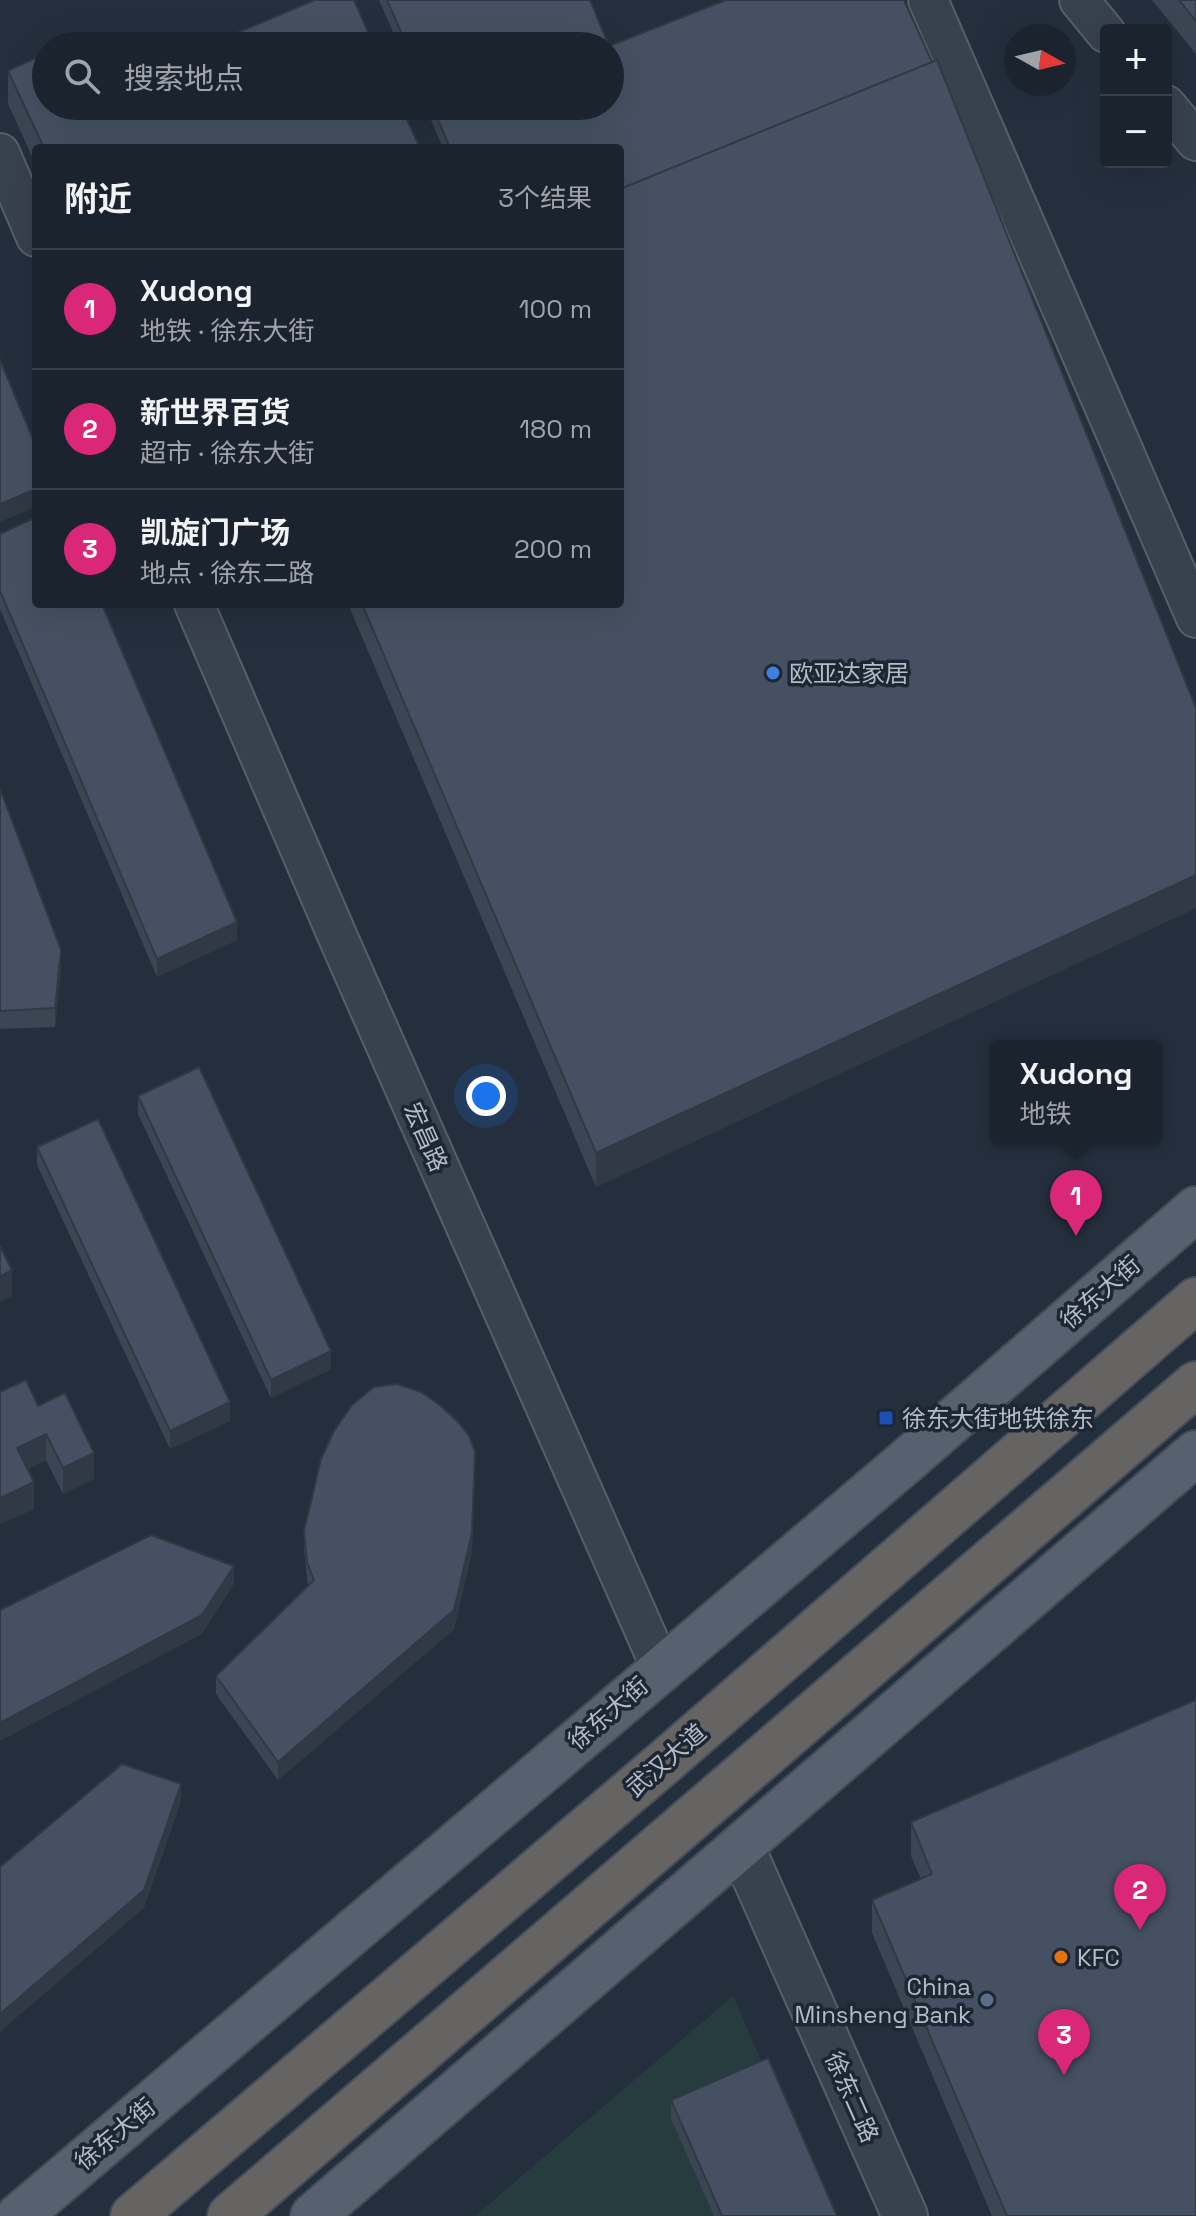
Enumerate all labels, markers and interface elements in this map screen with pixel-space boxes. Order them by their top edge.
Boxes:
north arrow [1004,24,1076,96]
map controls [1100,24,1172,168]
button: + [1100,24,1172,96]
search box [32,32,624,120]
icon: search [60,54,104,98]
text: 搜索地点 [124,59,244,98]
button: − [1100,96,1172,168]
text: 附近 [64,178,132,221]
text: 3个结果 [498,181,592,215]
text: Xudong [140,271,253,310]
text: 1 [84,292,96,326]
text: 100 m [519,292,592,326]
text: 地铁 · 徐东大街 [140,314,314,348]
text: 新世界百货 [140,393,290,432]
text: 2 [82,412,98,446]
text: 180 m [519,412,592,446]
text: 超市 · 徐东大街 [140,436,314,470]
text: 凯旋门广场 [140,513,290,552]
text: 3 [82,532,98,566]
text: 200 m [514,532,592,566]
text: 地点 · 徐东二路 [140,556,314,590]
place label: 欧亚达家居 [789,658,909,689]
marker: 欧亚达家居 [764,664,782,682]
popup [990,1040,1162,1144]
text: Xudong [1020,1054,1132,1093]
your location [466,1076,506,1116]
text: 地铁 [1020,1097,1072,1131]
street label: 宏昌路 [397,1098,455,1176]
pin: 1 [1050,1170,1102,1236]
street label: 徐东大街 [1054,1249,1146,1335]
place label: 徐东大街地铁徐东 [902,1403,1094,1434]
marker: 徐东大街地铁徐东 [877,1409,895,1427]
street label: 徐东大街 [562,1670,654,1756]
street label: 武汉大道 [620,1717,712,1803]
pin: 2 [1114,1864,1166,1930]
place label: KFC [1077,1942,1120,1973]
marker: KFC [1052,1948,1070,1966]
place label: China Minsheng Bank [795,1971,971,2030]
marker: China Minsheng Bank [978,1991,996,2009]
pin: 3 [1038,2009,1090,2075]
street label: 徐东二路 [818,2047,886,2147]
street label: 徐东大街 [68,2091,162,2177]

